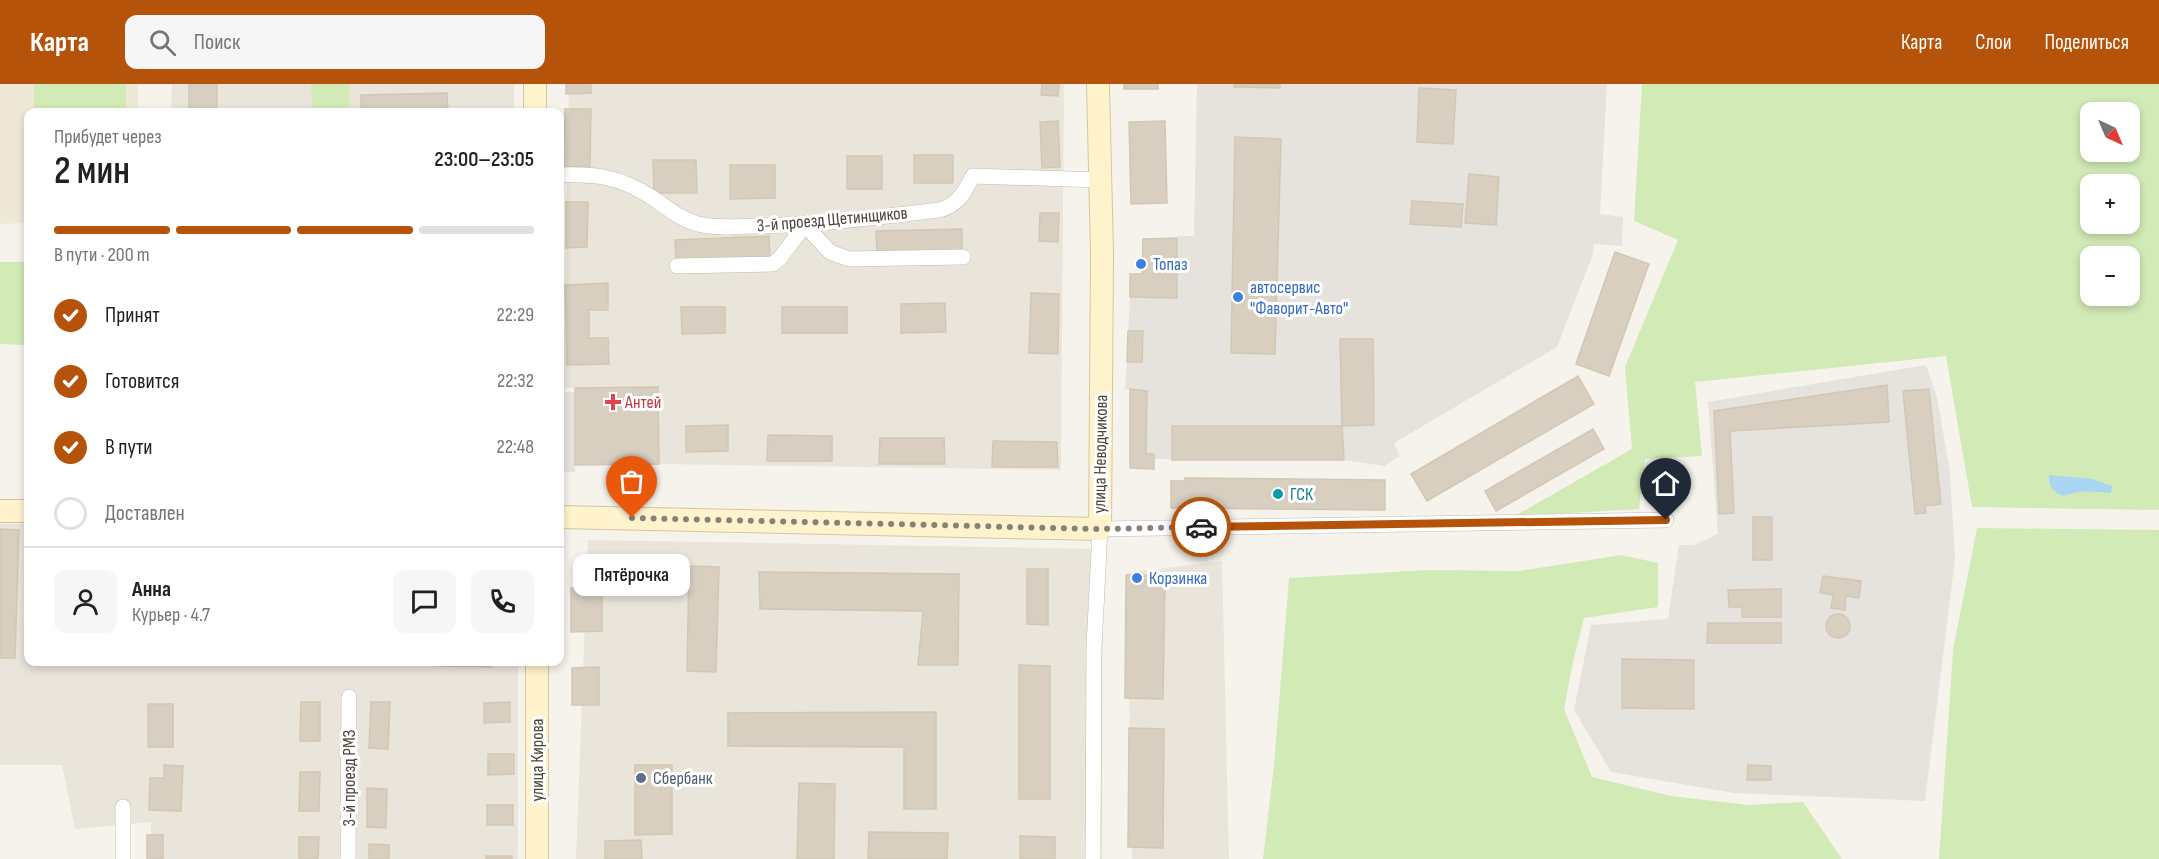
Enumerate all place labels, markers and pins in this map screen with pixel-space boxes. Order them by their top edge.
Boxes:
place label: Топаз [1153,254,1188,275]
marker: Топаз [1134,257,1148,271]
place label: автосервис "Фаворит-Авто" [1250,277,1348,319]
marker: автосервис "Фаворит-Авто" [1231,290,1245,304]
place label: Антей [624,392,661,413]
marker: Антей [606,395,620,409]
pin [606,456,657,518]
pin [1640,458,1691,520]
place label: ГСК [1290,484,1314,505]
marker: ГСК [1271,487,1285,501]
callout: Пятёрочка [574,554,690,596]
place label: Корзинка [1149,568,1207,589]
marker: Корзинка [1130,571,1144,585]
place label: Сбербанк [653,768,713,789]
marker: Сбербанк [634,771,648,785]

